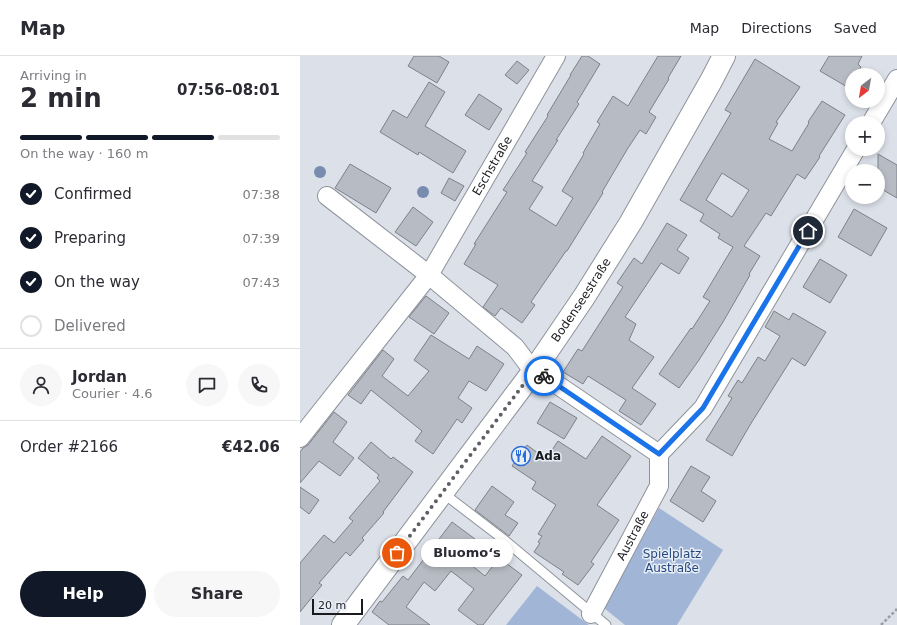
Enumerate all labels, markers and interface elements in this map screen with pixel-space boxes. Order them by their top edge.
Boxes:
text: Map [20,17,65,39]
text: Map [690,20,719,36]
text: Directions [741,20,812,36]
text: Saved [834,20,877,36]
text: Arriving in [20,68,87,83]
north arrow [845,68,885,108]
map controls [845,68,885,204]
text: 07:56–08:01 [177,81,280,99]
text: 2 min [20,83,102,113]
button: + [845,116,885,156]
street label: Eschstraße [470,134,515,198]
text: On the way · 160 m [20,146,148,161]
button: − [845,164,885,204]
icon: check [20,183,42,205]
text: Confirmed [54,185,132,203]
text: 07:38 [243,187,280,202]
pin [791,214,825,248]
icon: home [797,220,819,242]
icon: check [20,227,42,249]
text: Preparing [54,229,126,247]
text: 07:39 [243,231,280,246]
street label: Bodenseestraße [548,255,614,345]
icon: check [20,271,42,293]
text: On the way [54,273,140,291]
text: 07:43 [243,275,280,290]
text: Delivered [54,317,126,335]
courier [524,356,564,396]
button: person [20,364,62,406]
button: chat [186,364,228,406]
button: phone [238,364,280,406]
icon: bike [533,365,555,387]
text: Jordan [72,368,127,386]
text: Courier · 4.6 [72,386,153,401]
text: Order #2166 [20,438,118,456]
text: €42.06 [222,438,280,456]
restaurant icon: Ada [510,445,532,467]
place label: Ada [535,449,561,463]
street label: Austraße [614,508,652,563]
pin [380,536,414,570]
callout: Bluomo‘s [421,539,513,567]
icon: bag [386,542,408,564]
text: Bluomo‘s [433,545,501,560]
park label: Spielplatz Austraße [643,547,701,575]
button: Help [20,571,146,617]
button: Share [154,571,280,617]
scale bar [312,597,363,616]
text: 20 m [318,599,346,612]

